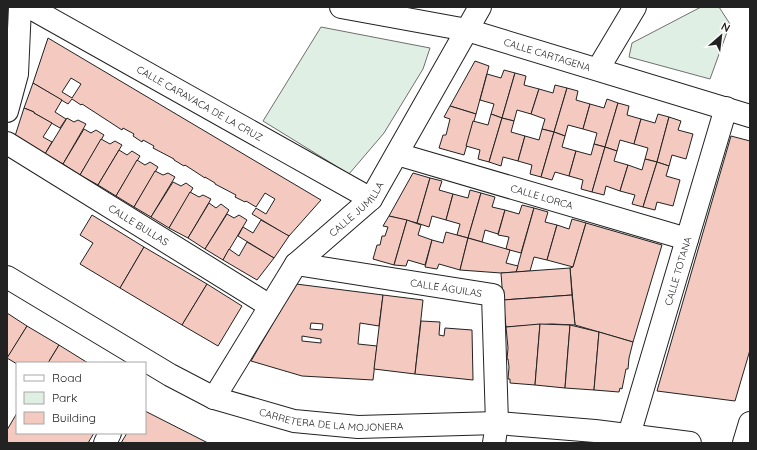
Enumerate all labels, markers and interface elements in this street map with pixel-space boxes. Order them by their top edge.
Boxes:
north arrow [701,16,741,56]
text: N [719,19,733,35]
street label: CALLE CARTAGENA [502,35,593,74]
street label: CALLE CARAVACA DE LA CRUZ [134,62,265,144]
street label: CALLE JUMILLA [326,179,386,239]
street label: CALLE LORCA [509,181,575,212]
street label: CALLE BULLAS [106,201,172,248]
street label: CALLE TOTANA [661,235,694,307]
street label: CALLE ÁGUILAS [409,276,483,300]
legend [16,362,146,434]
text: Road [52,370,82,385]
text: Park [52,390,77,405]
street label: CARRETERA DE LA MOJONERA [258,405,404,434]
text: Building [52,410,96,425]

